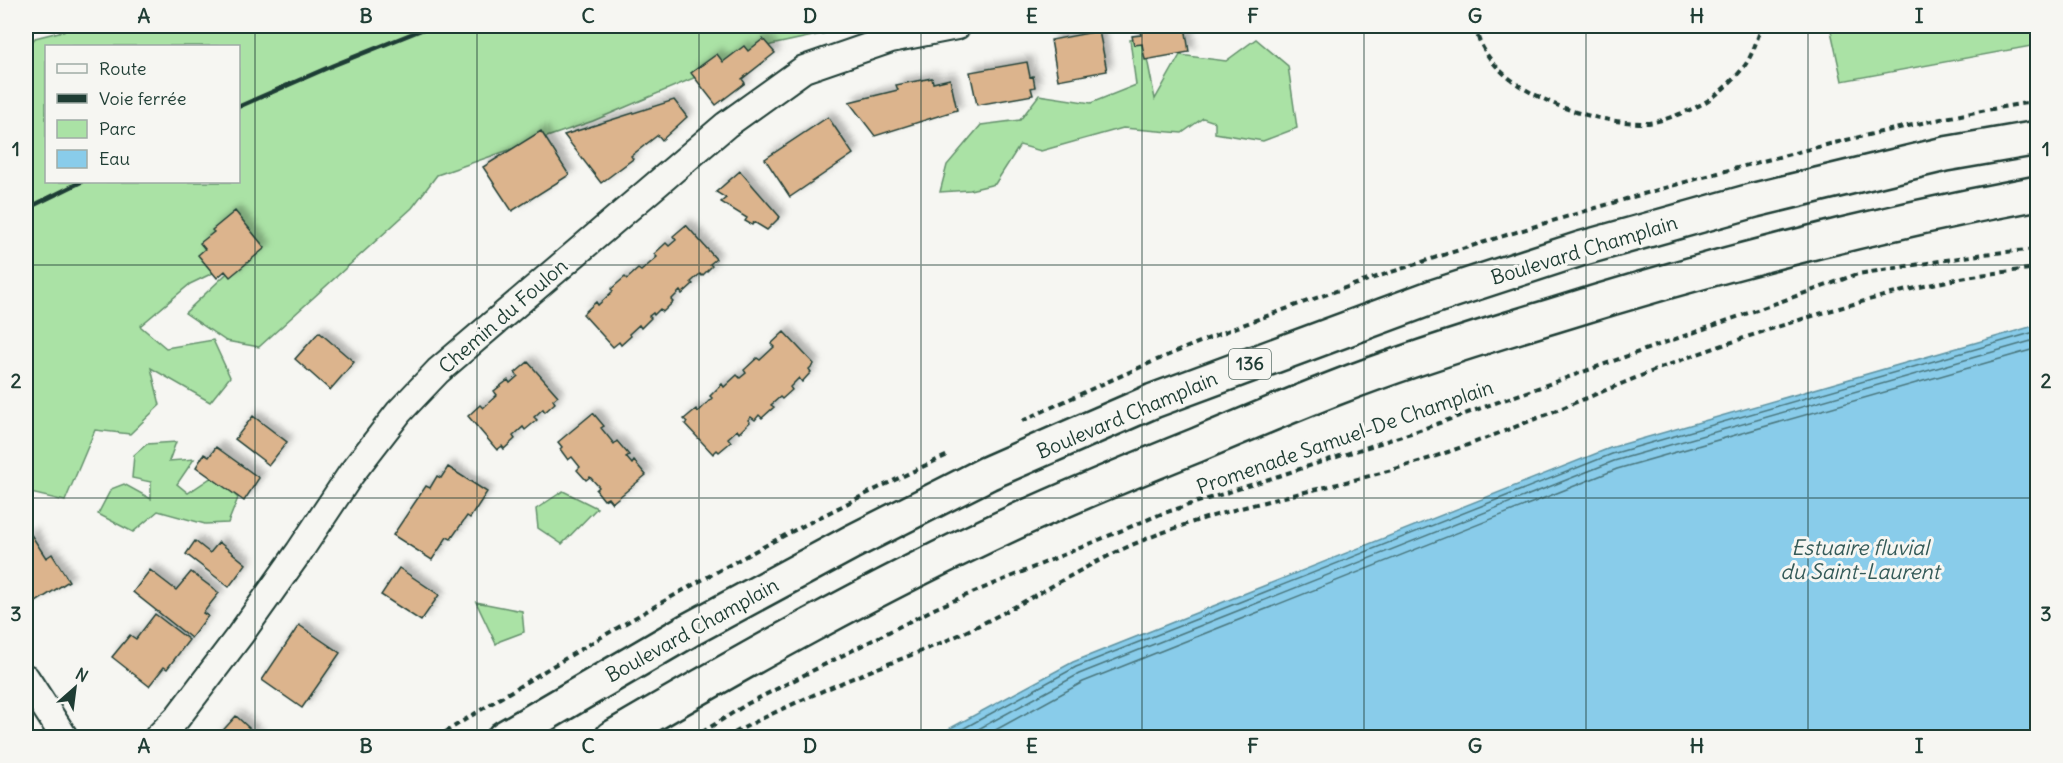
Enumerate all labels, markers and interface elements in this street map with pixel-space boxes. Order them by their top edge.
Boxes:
text: A [138,3,151,28]
text: B [359,3,373,28]
text: C [581,3,595,28]
text: D [803,3,817,28]
text: E [1026,3,1038,28]
text: F [1247,3,1259,28]
text: G [1468,3,1482,28]
text: H [1690,3,1704,28]
text: I [1915,3,1924,28]
legend [45,45,240,183]
text: Route [99,57,147,80]
text: Voie ferrée [99,87,186,110]
text: Parc [99,117,136,140]
text: 1 [12,136,20,161]
text: 1 [2042,136,2050,161]
text: Eau [99,147,130,170]
street label: Boulevard Champlain [1488,209,1680,290]
street label: Chemin du Foulon [433,253,572,378]
road number: 136 [1229,349,1271,379]
street label: Boulevard Champlain [1033,365,1221,464]
text: 2 [11,368,22,393]
text: 2 [2041,368,2052,393]
street label: Promenade Samuel-De Champlain [1193,374,1496,499]
water label: Estuaire fluvial du Saint-Laurent [1780,534,1943,585]
street label: Boulevard Champlain [601,572,783,687]
text: 3 [10,601,22,626]
text: 3 [2040,601,2052,626]
north arrow [45,658,105,718]
text: N [72,663,92,686]
text: A [138,733,151,758]
text: B [359,733,373,758]
text: C [581,733,595,758]
text: D [803,733,817,758]
text: E [1026,733,1038,758]
text: F [1247,733,1259,758]
text: G [1468,733,1482,758]
text: H [1690,733,1704,758]
text: I [1915,733,1924,758]

